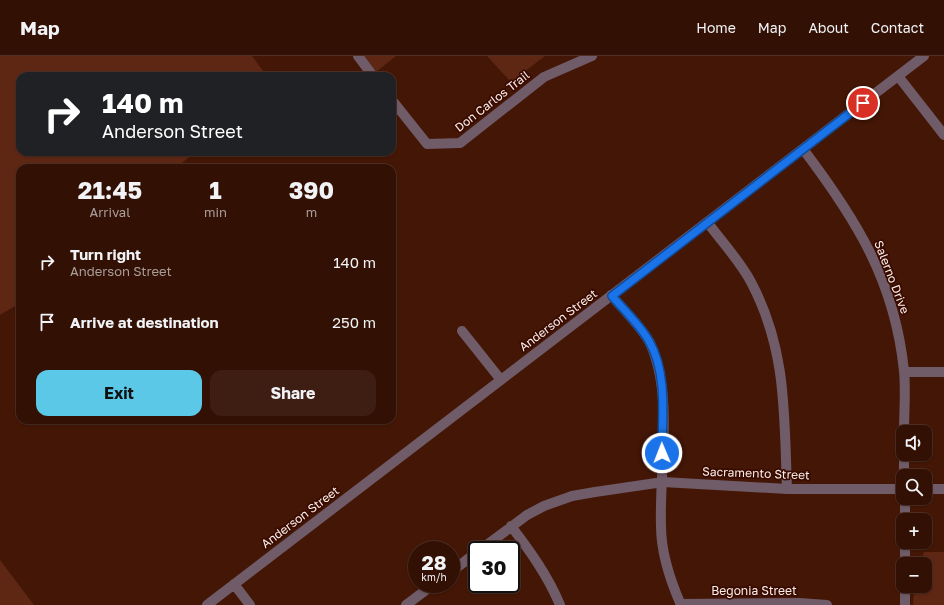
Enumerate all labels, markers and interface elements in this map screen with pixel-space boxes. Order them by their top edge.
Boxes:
text: Map [20,16,60,39]
text: Home [696,19,736,36]
text: Map [758,19,786,36]
text: About [808,19,849,36]
text: Contact [871,19,924,36]
street label: Don Carlos Trail [452,67,532,135]
text: 140 m [102,86,184,119]
pin [846,86,880,120]
icon: right [36,88,88,140]
icon: arrive [852,92,874,114]
text: Anderson Street [102,120,243,142]
text: 21:45 [78,175,142,204]
text: 1 [209,175,222,204]
text: 390 [289,175,334,204]
text: Arrival [90,204,130,220]
text: min [204,204,227,220]
text: m [306,204,317,220]
street label: Salerno Drive [871,238,913,316]
text: Turn right [70,245,141,263]
icon: right [36,251,58,273]
text: 140 m [333,253,376,271]
text: Anderson Street [70,263,172,279]
street label: Anderson Street [516,286,600,354]
icon: arrive [36,311,58,333]
text: Arrive at destination [70,313,219,331]
text: 250 m [332,313,376,331]
button: Exit [36,370,202,416]
button: Share [210,370,376,416]
map controls [896,425,932,593]
button: sound [896,425,932,461]
position arrow [641,432,683,474]
street label: Sacramento Street [702,464,810,482]
button: search [896,469,932,505]
street label: Anderson Street [258,483,342,551]
button: + [896,513,932,549]
speed limit sign: 30 [468,541,520,593]
text: 28 [421,550,446,574]
button: − [896,557,932,593]
text: km/h [421,571,447,583]
street label: Begonia Street [711,583,797,598]

